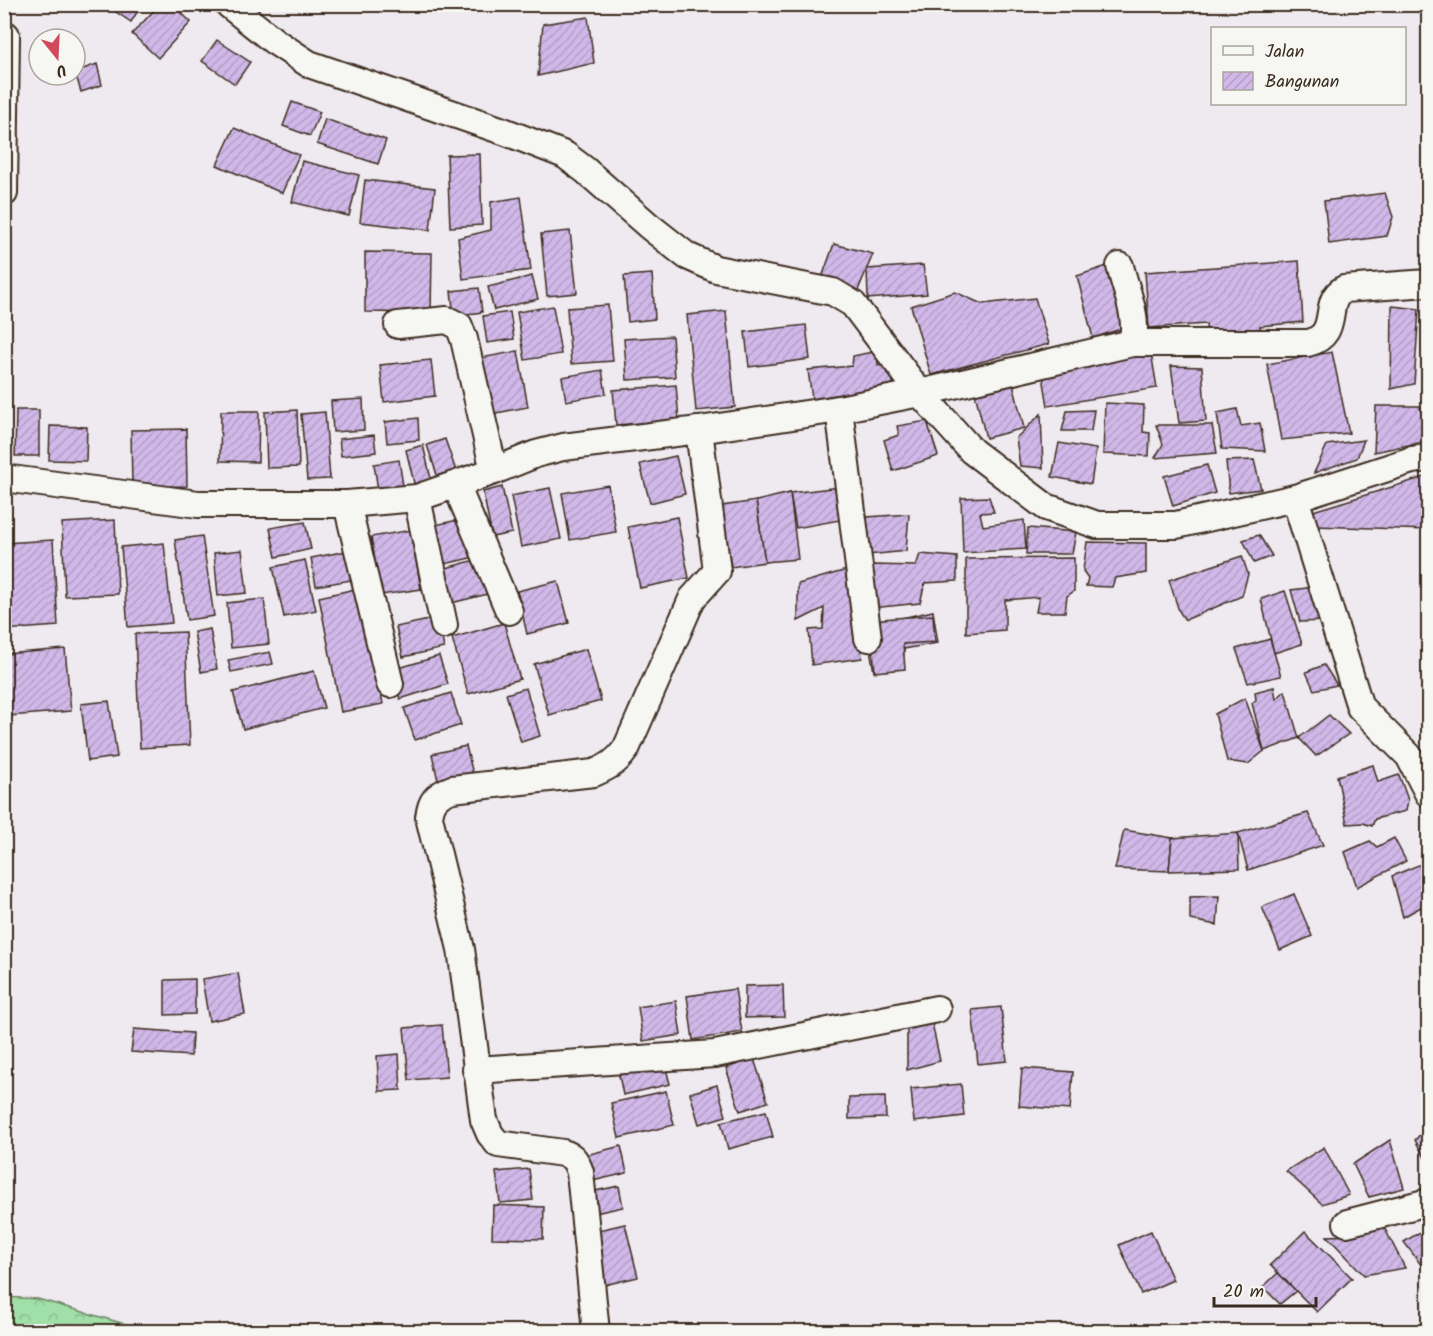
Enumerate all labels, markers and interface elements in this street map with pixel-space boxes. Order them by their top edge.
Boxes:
north arrow [27,27,87,87]
legend [1211,27,1406,105]
text: Jalan [1265,38,1304,67]
text: U [52,56,70,83]
text: Bangunan [1265,68,1339,97]
scale bar [1214,1270,1316,1308]
text: 20 m [1223,1278,1264,1307]

